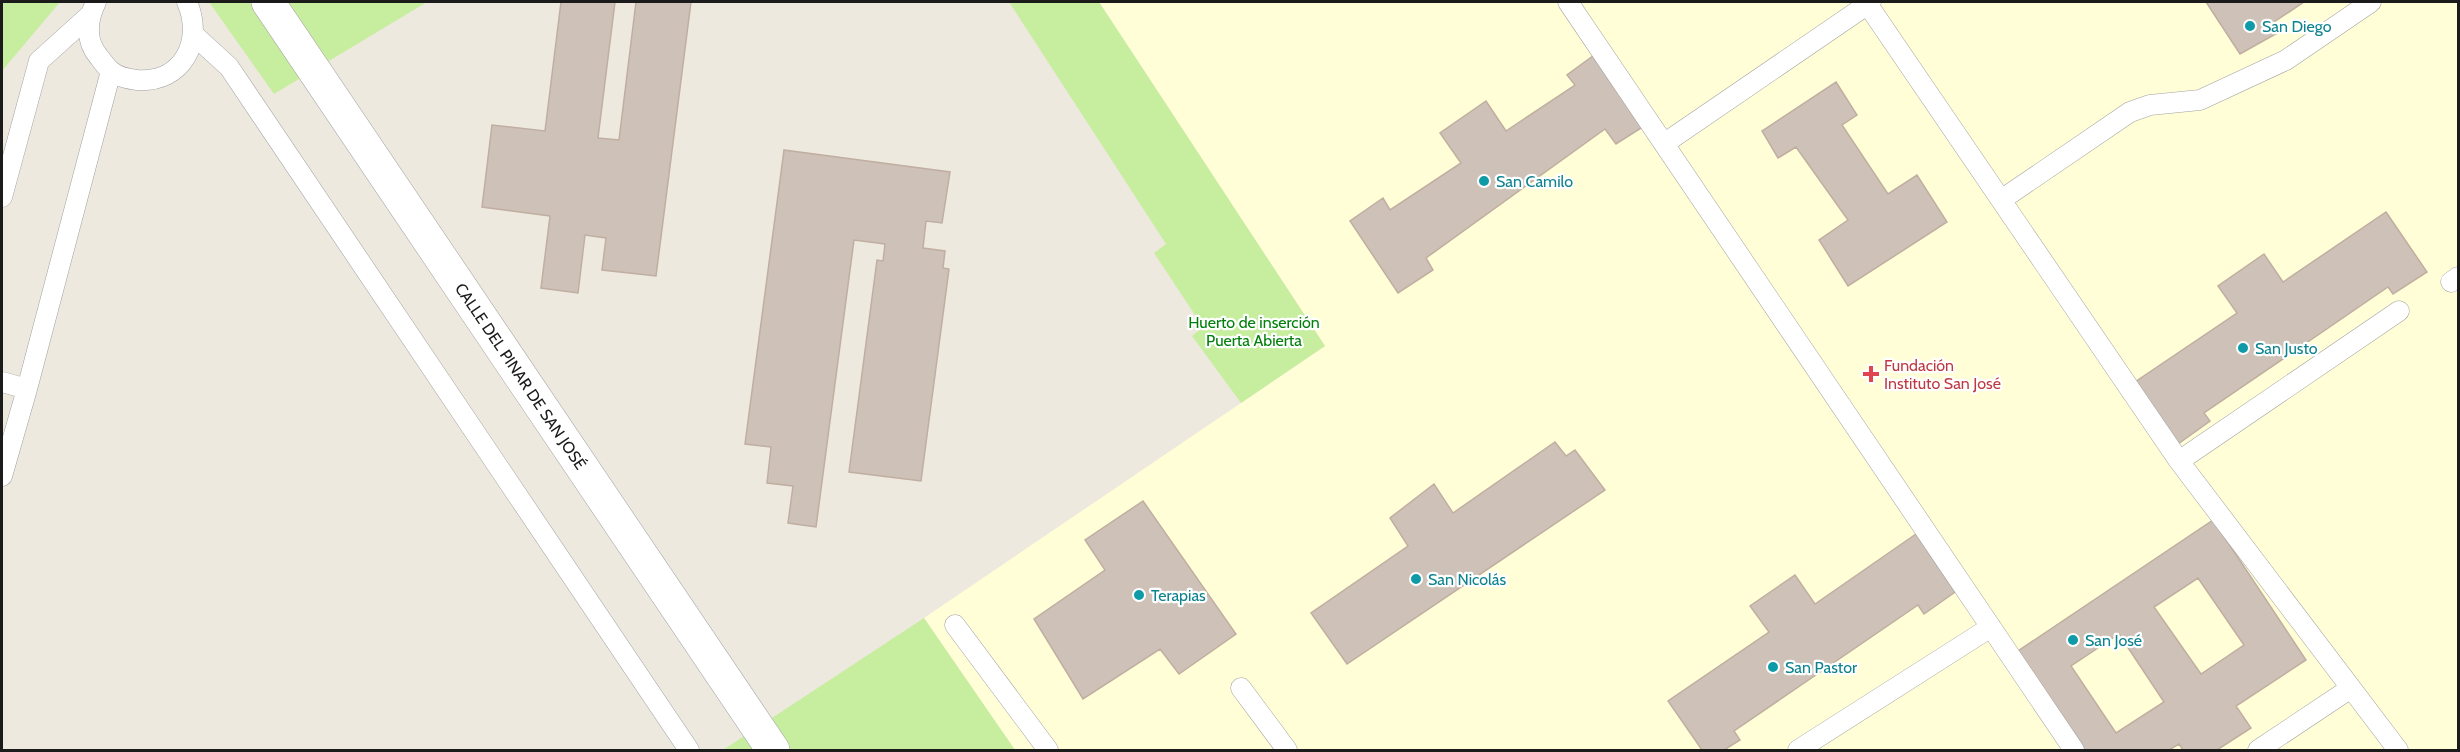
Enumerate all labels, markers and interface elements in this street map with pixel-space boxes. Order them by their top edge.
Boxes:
place label: San Diego [2262,17,2332,36]
marker: San Diego [2243,19,2257,33]
place label: San Camilo [1496,172,1573,191]
marker: San Camilo [1477,174,1491,188]
street label: CALLE DEL PINAR DE SAN JOSÉ [451,279,590,473]
park label: Huerto de inserción Puerta Abierta [1188,313,1320,350]
place label: San Justo [2255,339,2318,358]
marker: San Justo [2236,341,2250,355]
place label: Fundación Instituto San José [1884,356,2001,393]
marker: Fundación Instituto San José [1862,365,1880,383]
place label: San Nicolás [1428,570,1506,589]
marker: San Nicolás [1409,572,1423,586]
place label: Terapias [1151,586,1206,605]
marker: Terapias [1132,588,1146,602]
place label: San José [2085,631,2142,650]
marker: San José [2066,633,2080,647]
place label: San Pastor [1785,658,1858,677]
marker: San Pastor [1766,660,1780,674]

